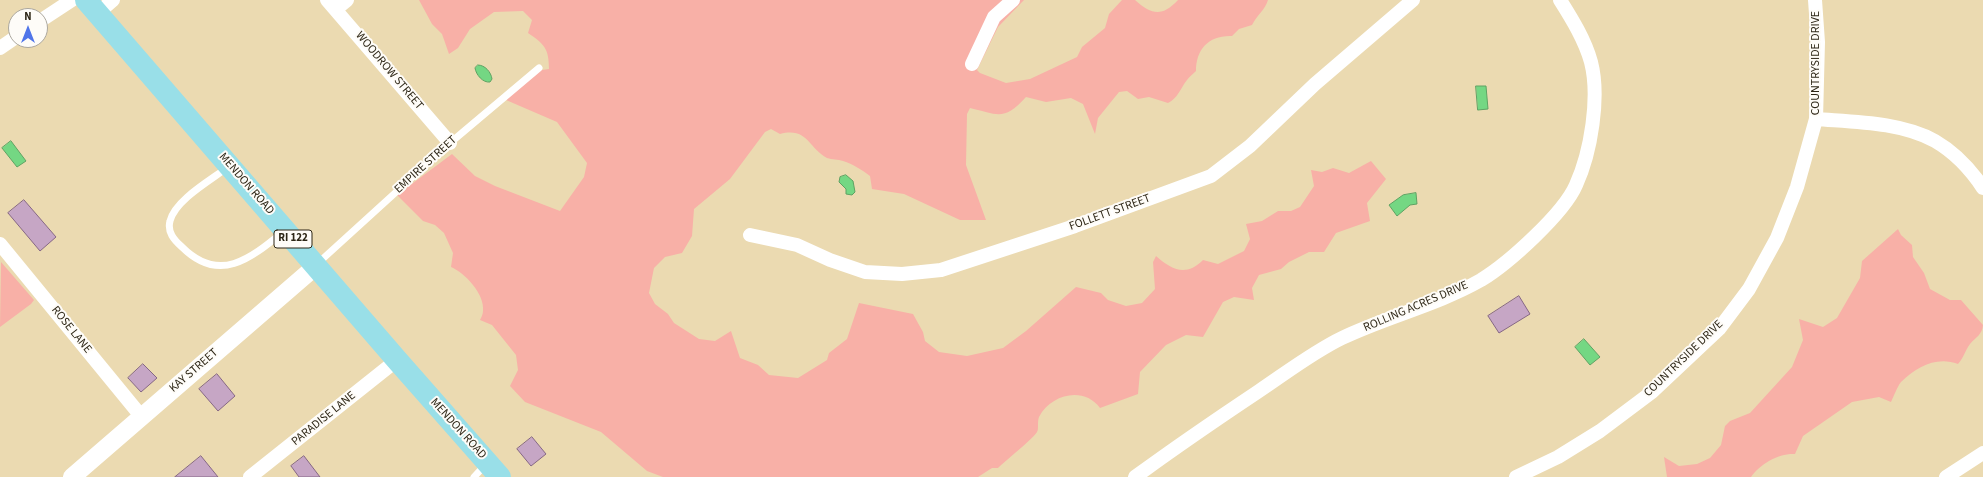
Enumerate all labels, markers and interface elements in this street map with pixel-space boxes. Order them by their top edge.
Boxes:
north arrow [8,8,48,48]
text: N [24,9,32,24]
street label: COUNTRYSIDE DRIVE [1809,11,1823,115]
street label: WOODROW STREET [352,29,426,113]
street label: EMPIRE STREET [392,133,460,197]
street label: MENDON ROAD [215,150,277,218]
street label: FOLLETT STREET [1067,192,1153,234]
road number: RI 122 [274,230,312,248]
street label: ROLLING ACRES DRIVE [1362,278,1470,336]
street label: ROSE LANE [48,304,94,356]
street label: COUNTRYSIDE DRIVE [1641,318,1727,400]
street label: KAY STREET [167,346,221,396]
street label: PARADISE LANE [289,389,359,449]
street label: MENDON ROAD [427,396,489,462]

